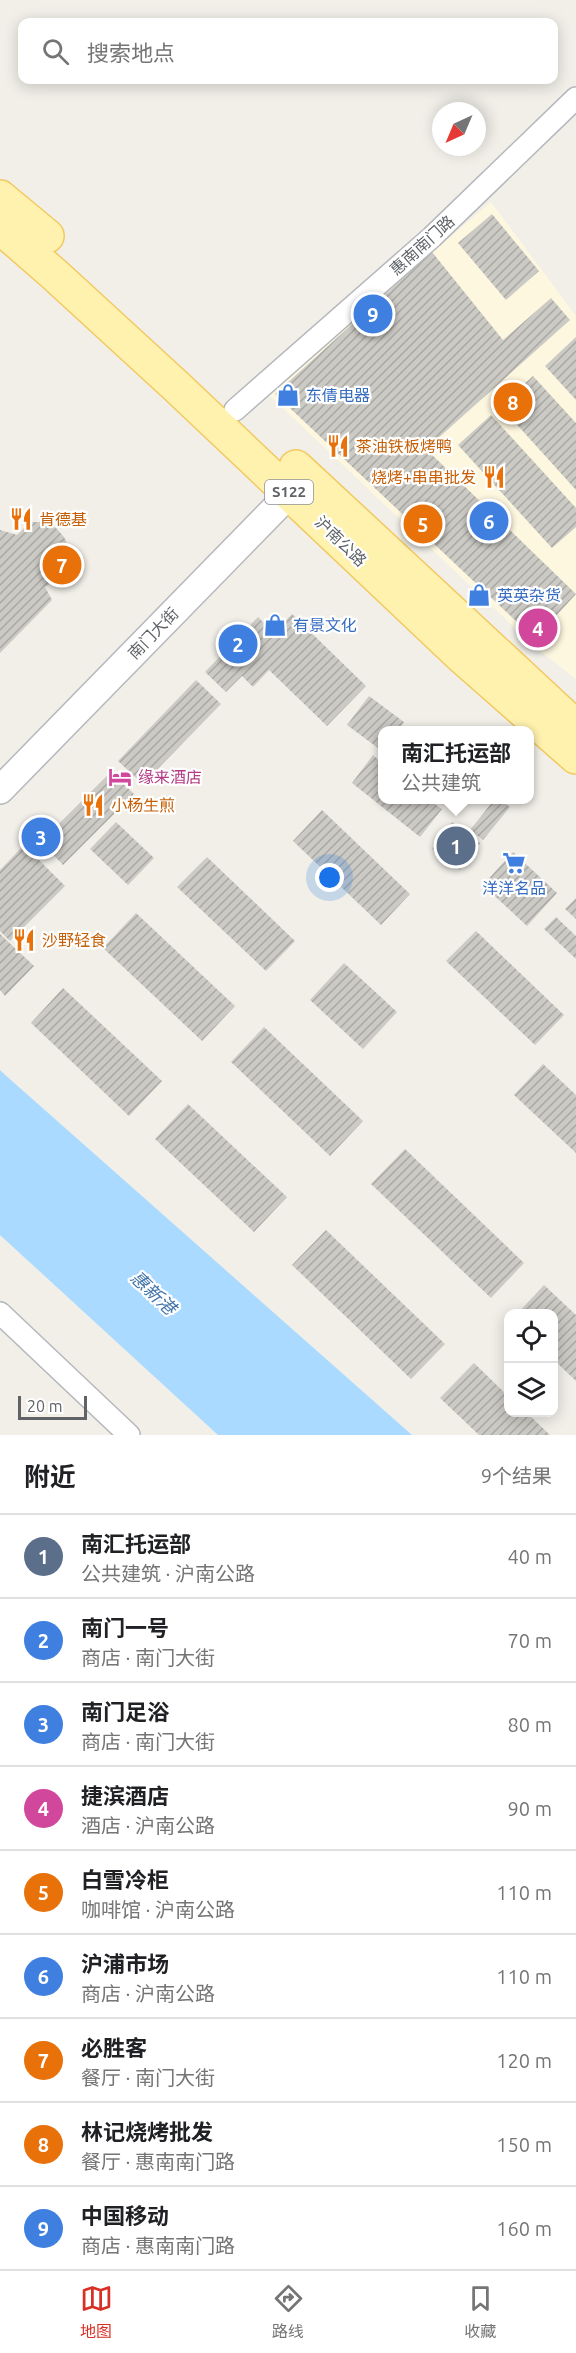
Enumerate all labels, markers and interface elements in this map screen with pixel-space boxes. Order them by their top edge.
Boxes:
search box [18,18,558,84]
icon: search [39,35,72,68]
text: 搜索地点 [87,40,175,65]
north arrow [432,102,486,156]
street label: 惠南南门路 [386,212,458,278]
pin: 9 [354,292,392,336]
pin: 8 [494,380,532,424]
shop icon: 东倩电器 [275,382,301,408]
place label: 东倩电器 [306,386,370,404]
restaurant icon: 茶油铁板烤鸭 [325,433,351,459]
place label: 茶油铁板烤鸭 [356,437,452,455]
restaurant icon: 烧烤+串串批发 [481,464,507,490]
place label: 烧烤+串串批发 [371,468,476,486]
road number: S122 [265,480,313,504]
pin: 6 [470,498,508,544]
pin: 5 [404,502,442,546]
restaurant icon: 肯德基 [8,506,34,532]
place label: 肯德基 [39,510,87,528]
street label: 沪南公路 [312,512,370,570]
pin: 7 [42,542,82,588]
shop icon: 英英杂货 [466,582,492,608]
place label: 英英杂货 [497,586,561,604]
street label: 南门大街 [124,604,182,662]
pin: 4 [518,606,558,650]
shop icon: 有景文化 [262,612,288,638]
place label: 有景文化 [293,616,357,634]
pin: 2 [218,622,258,666]
popup [378,726,534,804]
text: 南汇托运部 [401,740,511,765]
hotel icon: 缘来酒店 [107,764,133,790]
place label: 缘来酒店 [138,768,202,786]
text: 公共建筑 [401,771,481,794]
restaurant icon: 小杨生煎 [80,792,106,818]
place label: 小杨生煎 [111,796,175,814]
pin: 3 [22,814,60,860]
pin: 1 [436,824,476,868]
supermarket icon: 洋洋名品 [501,850,527,876]
your location [315,863,344,892]
place label: 洋洋名品 [482,879,546,897]
restaurant icon: 沙野轻食 [11,927,37,953]
place label: 沙野轻食 [42,931,106,949]
water label: 惠新港 [127,1267,182,1320]
map controls [504,1309,558,1417]
button: locate [504,1309,558,1363]
button: layers [504,1363,558,1417]
scale bar [18,1393,87,1420]
text: 20 m [27,1397,63,1415]
text: 附近 [24,1462,76,1491]
text: 9个结果 [481,1464,552,1487]
text: 南汇托运部 [81,1531,191,1556]
text: 1 [38,1545,49,1568]
text: 40 m [508,1545,552,1568]
text: 公共建筑 · 沪南公路 [81,1562,255,1585]
text: 南门一号 [81,1615,169,1640]
text: 2 [38,1629,49,1652]
text: 70 m [508,1629,552,1652]
text: 商店 · 南门大街 [81,1646,215,1669]
text: 南门足浴 [81,1699,169,1724]
text: 3 [38,1713,49,1736]
text: 80 m [508,1713,552,1736]
text: 商店 · 南门大街 [81,1730,215,1753]
text: 捷滨酒店 [81,1783,169,1808]
text: 4 [38,1797,49,1820]
text: 90 m [508,1797,552,1820]
text: 酒店 · 沪南公路 [81,1814,215,1837]
text: 白雪冷柜 [81,1867,169,1892]
text: 5 [38,1881,49,1904]
text: 110 m [496,1881,552,1904]
text: 咖啡馆 · 沪南公路 [81,1898,235,1921]
text: 沪浦市场 [81,1951,169,1976]
text: 6 [38,1965,49,1988]
text: 110 m [496,1965,552,1988]
text: 商店 · 沪南公路 [81,1982,215,2005]
text: 必胜客 [81,2035,147,2060]
text: 7 [38,2049,49,2072]
text: 120 m [496,2049,552,2072]
text: 餐厅 · 南门大街 [81,2066,215,2089]
text: 林记烧烤批发 [81,2119,213,2144]
text: 8 [38,2133,49,2156]
text: 150 m [496,2133,552,2156]
text: 餐厅 · 惠南南门路 [81,2150,235,2173]
text: 中国移动 [81,2203,169,2228]
text: 9 [38,2217,49,2240]
text: 160 m [496,2217,552,2240]
text: 商店 · 惠南南门路 [81,2234,235,2257]
tab: 地图 [80,2282,113,2342]
tab: 路线 [272,2282,305,2342]
tab: 收藏 [464,2282,497,2342]

